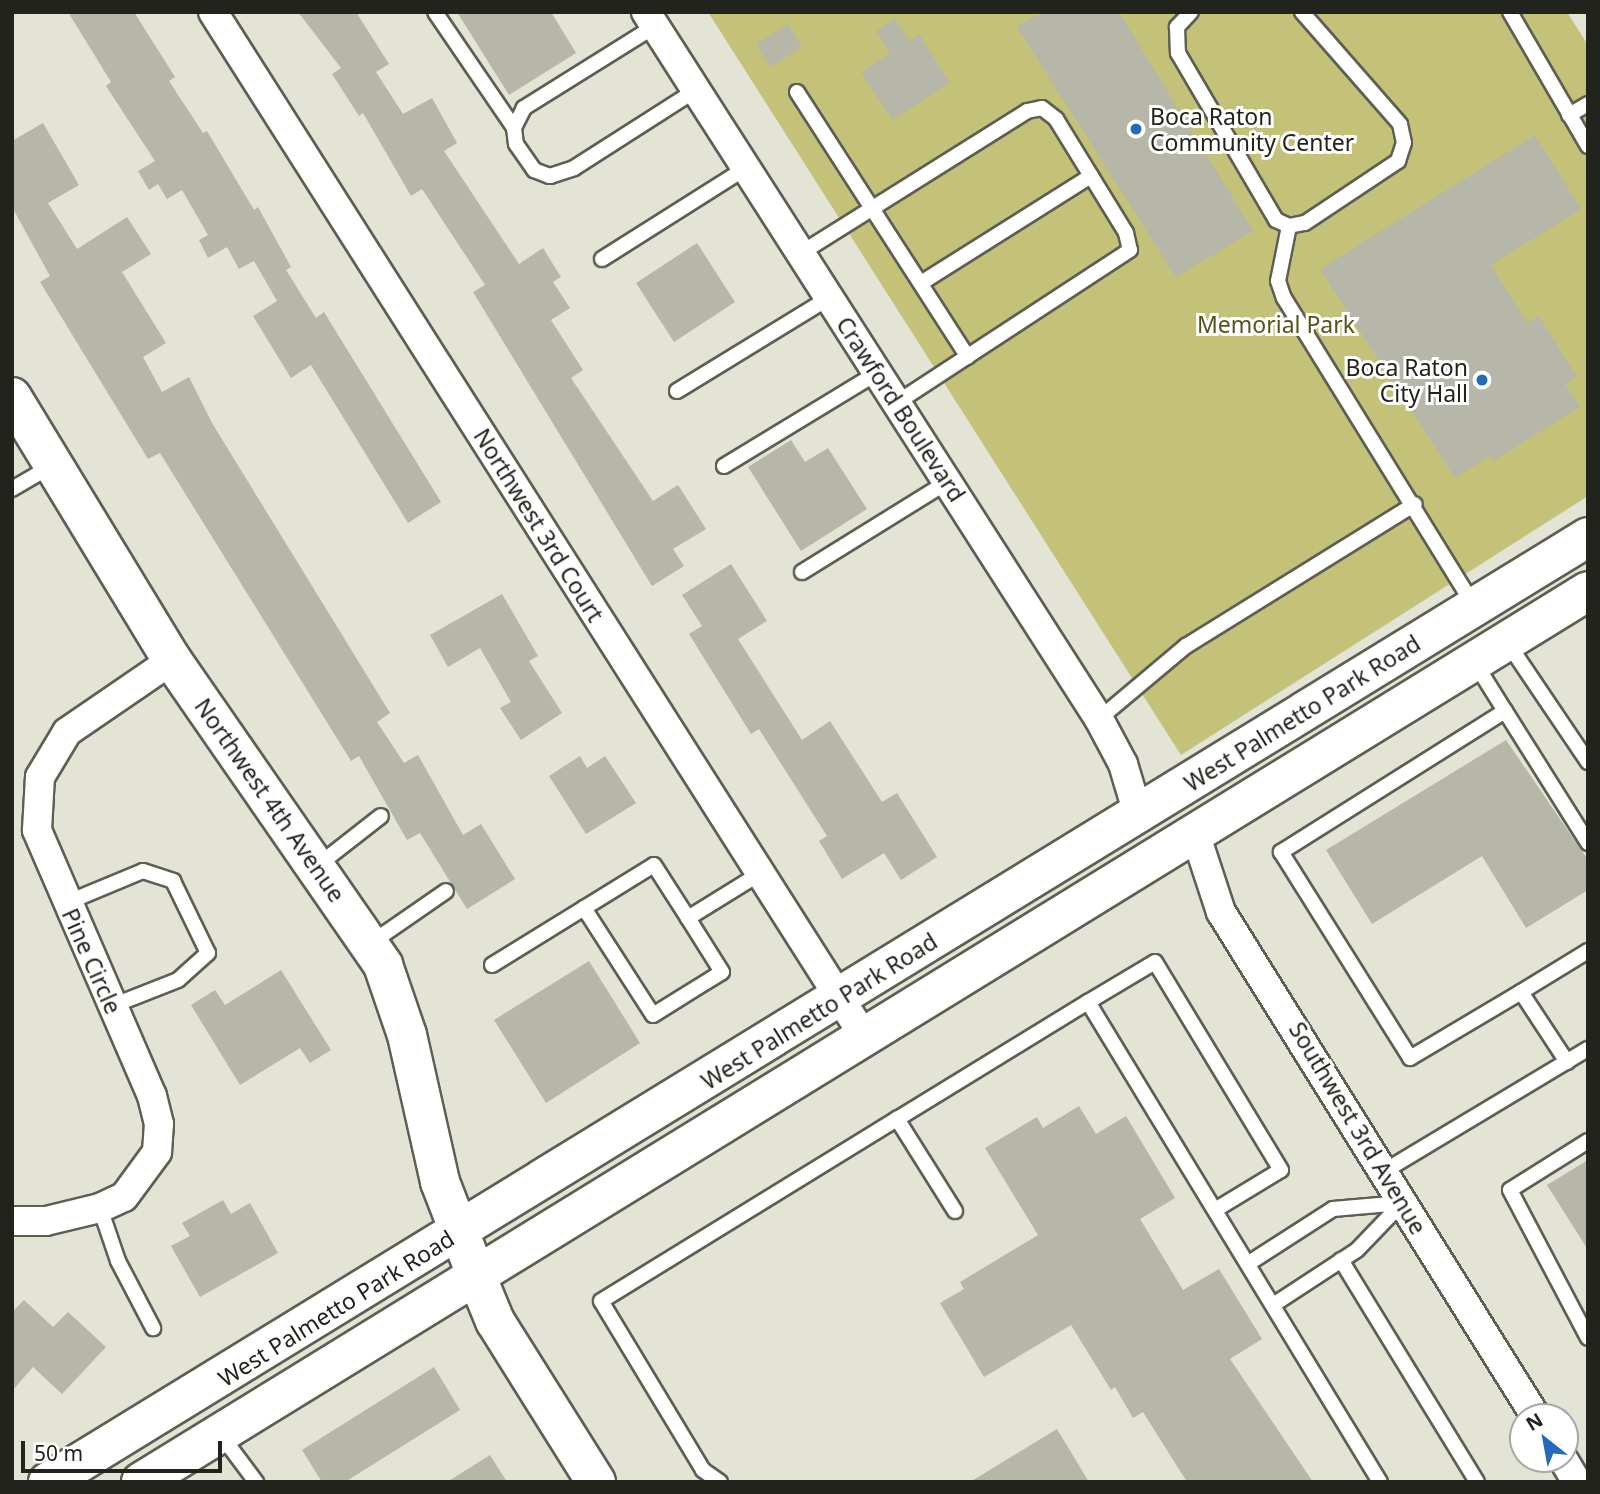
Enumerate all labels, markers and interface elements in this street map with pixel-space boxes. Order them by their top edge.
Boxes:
place label: Boca Raton Community Center [1150,102,1354,156]
marker: Boca Raton Community Center [1128,121,1144,137]
park label: Memorial Park [1197,310,1355,338]
street label: Crawford Boulevard [831,311,971,507]
place label: Boca Raton City Hall [1346,353,1468,407]
marker: Boca Raton City Hall [1474,372,1490,388]
street label: Northwest 3rd Court [468,423,610,627]
street label: West Palmetto Park Road [1179,629,1425,797]
street label: Northwest 4th Avenue [189,693,351,907]
street label: Pine Circle [57,904,127,1018]
street label: West Palmetto Park Road [696,927,942,1095]
street label: Southwest 3rd Avenue [1284,1017,1432,1239]
street label: West Palmetto Park Road [213,1224,459,1392]
north arrow [1509,1403,1579,1473]
text: N [1521,1407,1548,1437]
scale bar [24,1428,226,1472]
text: 50 m [34,1439,83,1467]

